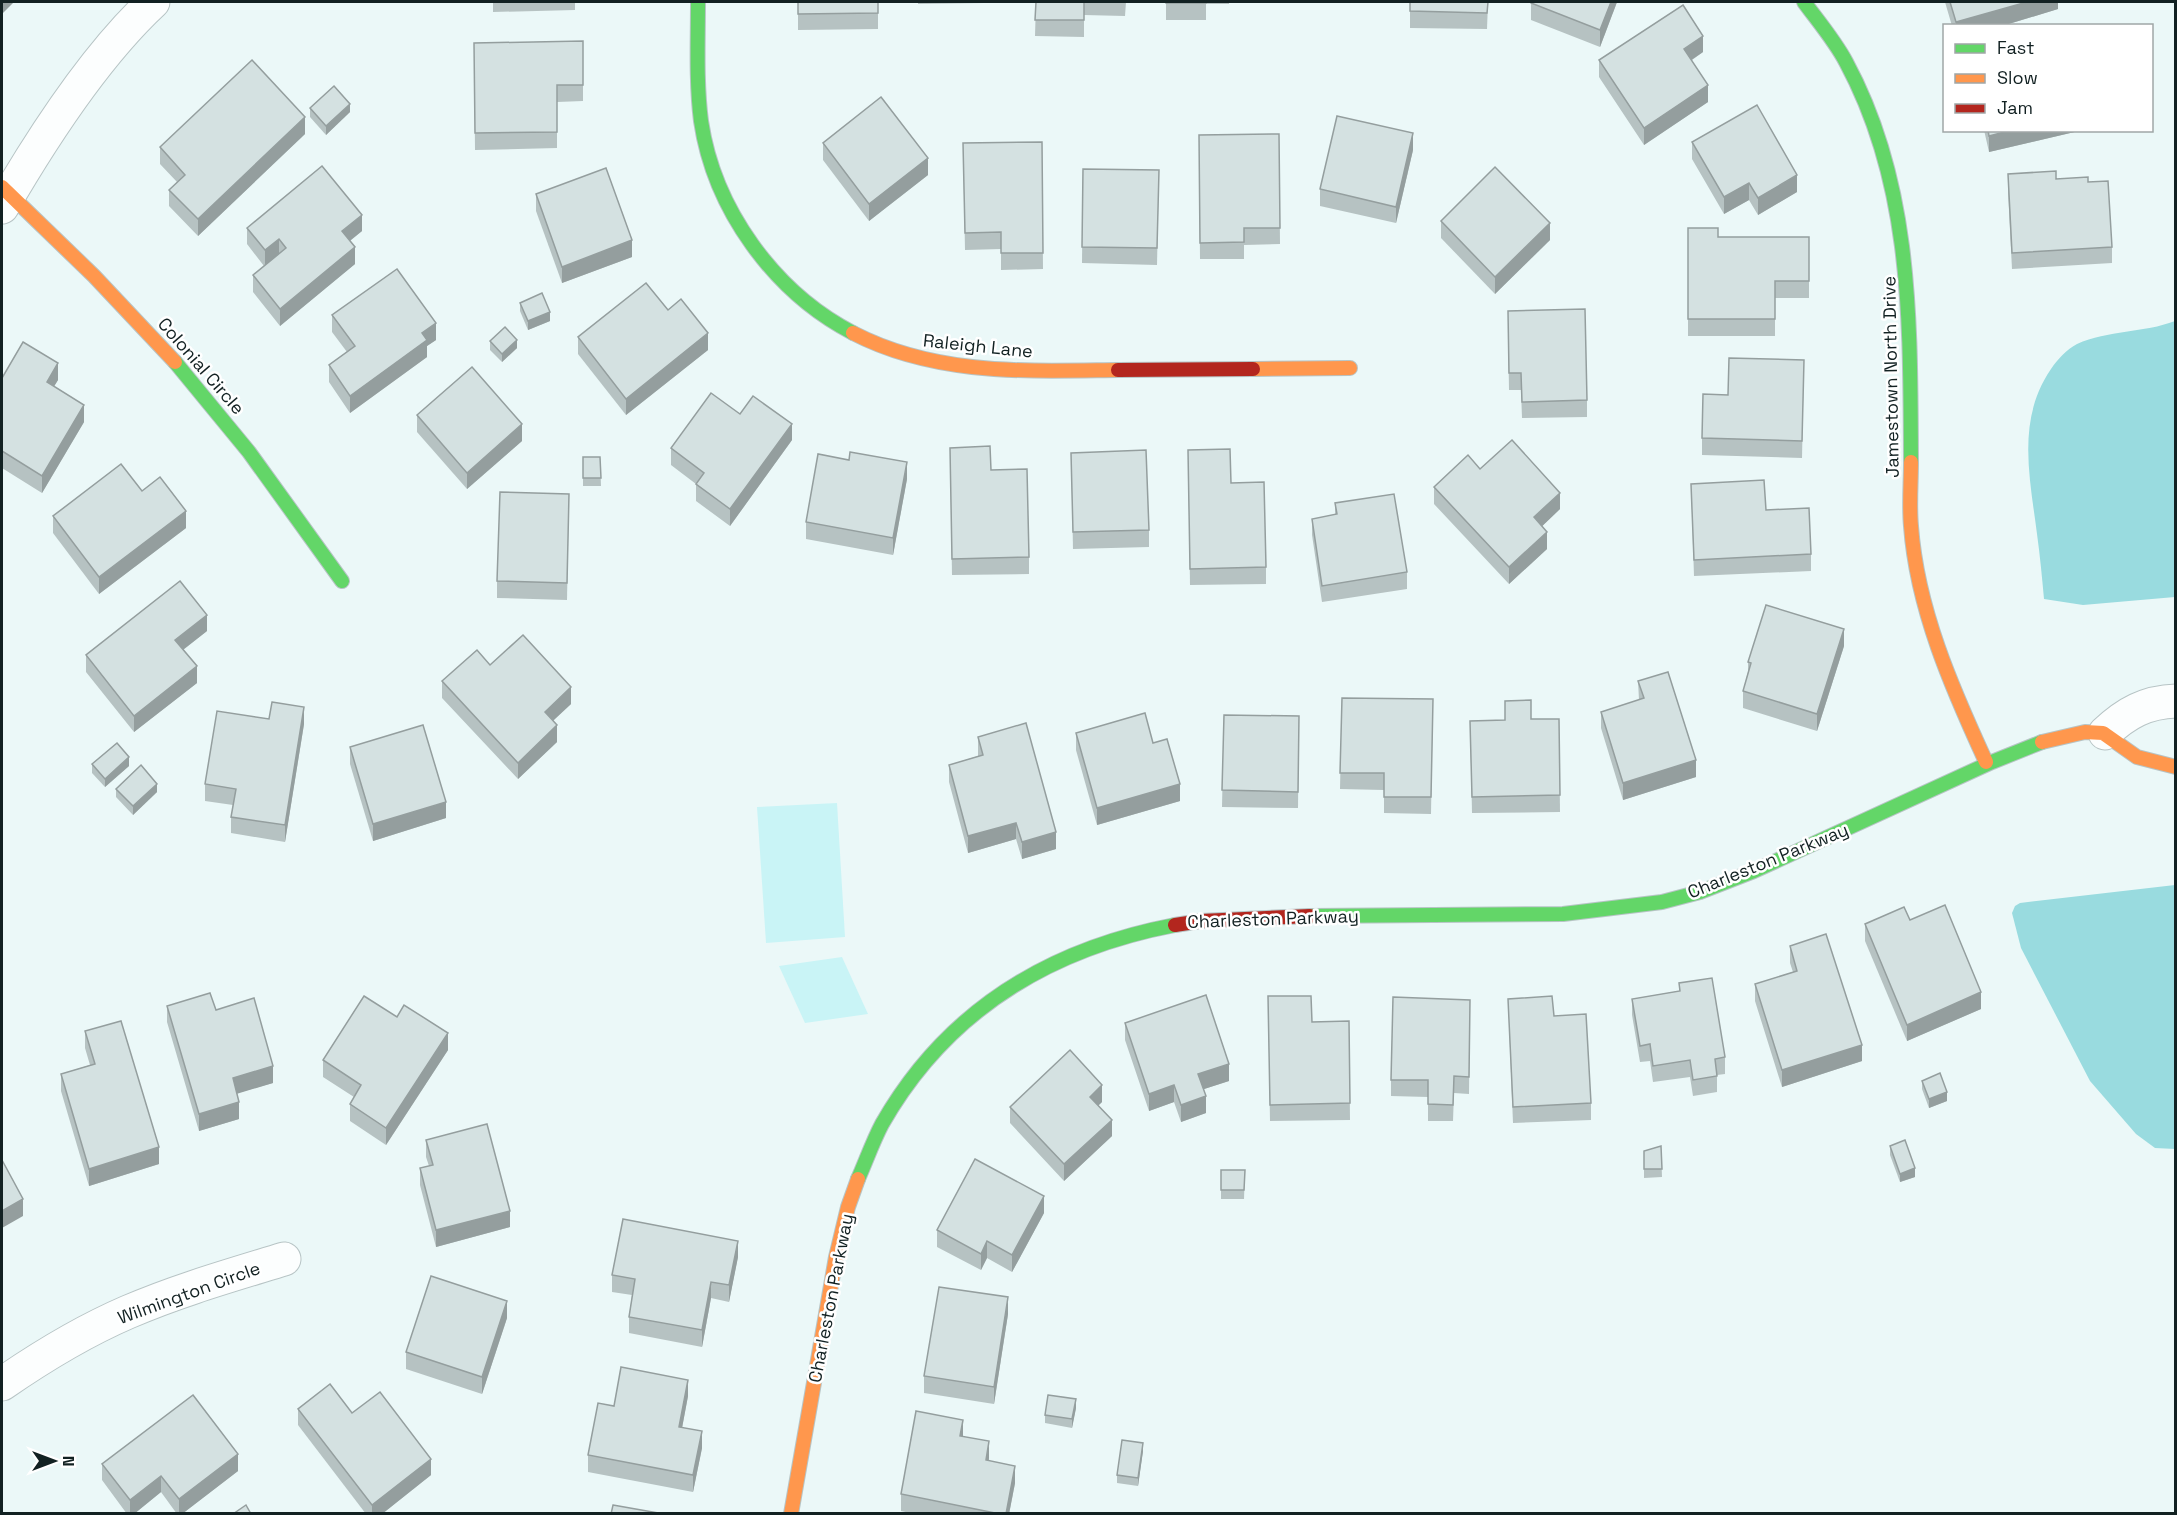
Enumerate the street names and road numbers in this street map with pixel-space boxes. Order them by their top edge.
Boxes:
street label: Jamestown North Drive [1877,276,1904,478]
street label: Colonial Circle [153,312,250,419]
street label: Raleigh Lane [922,328,1034,363]
street label: Charleston Parkway [1684,818,1852,903]
street label: Charleston Parkway [1187,904,1359,933]
street label: Charleston Parkway [803,1211,858,1384]
street label: Wilmington Circle [114,1256,263,1329]

